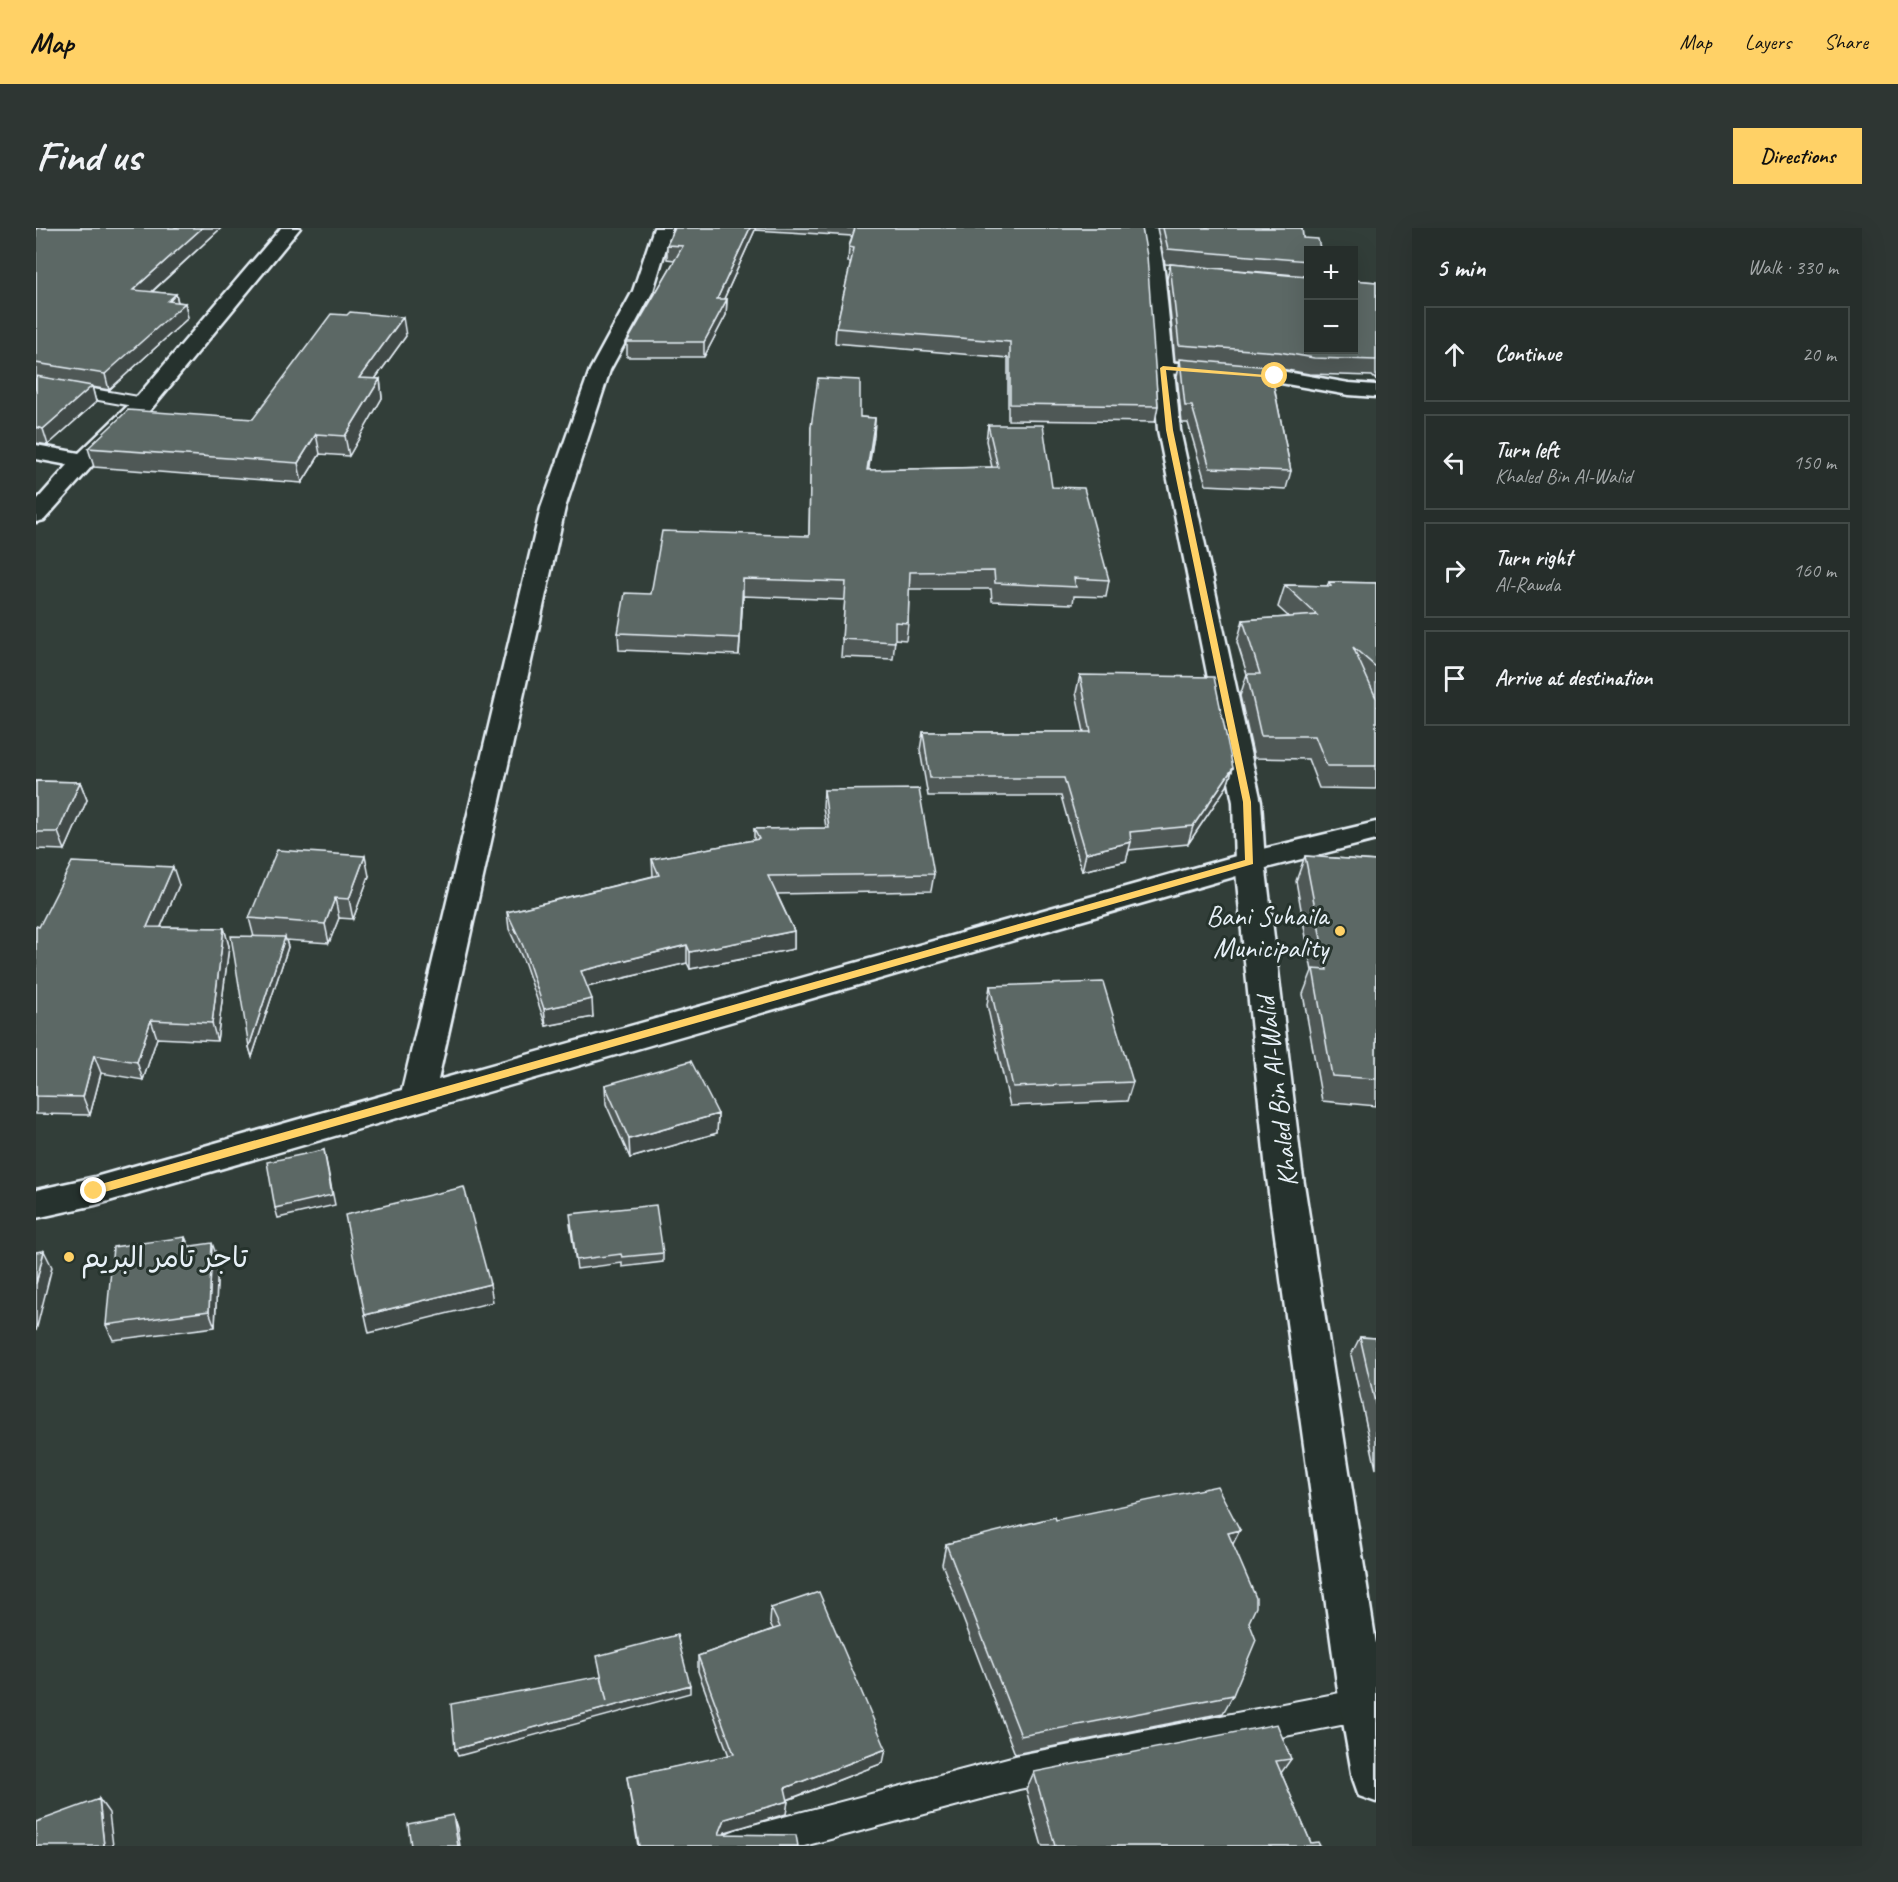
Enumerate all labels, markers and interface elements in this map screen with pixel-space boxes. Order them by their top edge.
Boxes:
text: Map [30,25,73,60]
text: Map [1679,29,1712,55]
text: Layers [1745,29,1791,55]
text: Share [1824,29,1868,55]
button: Directions [1733,128,1862,184]
text: Find us [36,130,141,183]
map controls [1304,246,1358,354]
button: + [1304,246,1358,300]
text: 5 min [1436,251,1485,284]
text: Walk · 330 m [1748,255,1838,280]
button: − [1304,300,1358,354]
icon: ahead [1438,338,1471,371]
text: Continue [1495,340,1561,368]
text: 20 m [1802,342,1836,367]
route start [1261,362,1287,388]
text: Turn left [1495,436,1559,464]
icon: left [1438,446,1471,479]
text: 150 m [1793,450,1836,475]
text: Khaled Bin Al-Walid [1495,464,1632,489]
text: Turn right [1495,544,1572,572]
icon: right [1438,554,1471,587]
text: 160 m [1793,558,1836,583]
text: Al-Rawda [1495,572,1560,597]
icon: arrive [1438,662,1471,695]
text: Arrive at destination [1495,664,1652,692]
place label: Bani Suhaila Municipality [1206,898,1331,965]
marker: Bani Suhaila Municipality [1333,924,1347,938]
street label: Khaled Bin Al-Walid [1247,991,1306,1189]
route end [80,1177,106,1203]
place label: تاجر تامر البريم [81,1240,249,1279]
marker: تاجر تامر البريم [62,1250,76,1264]

